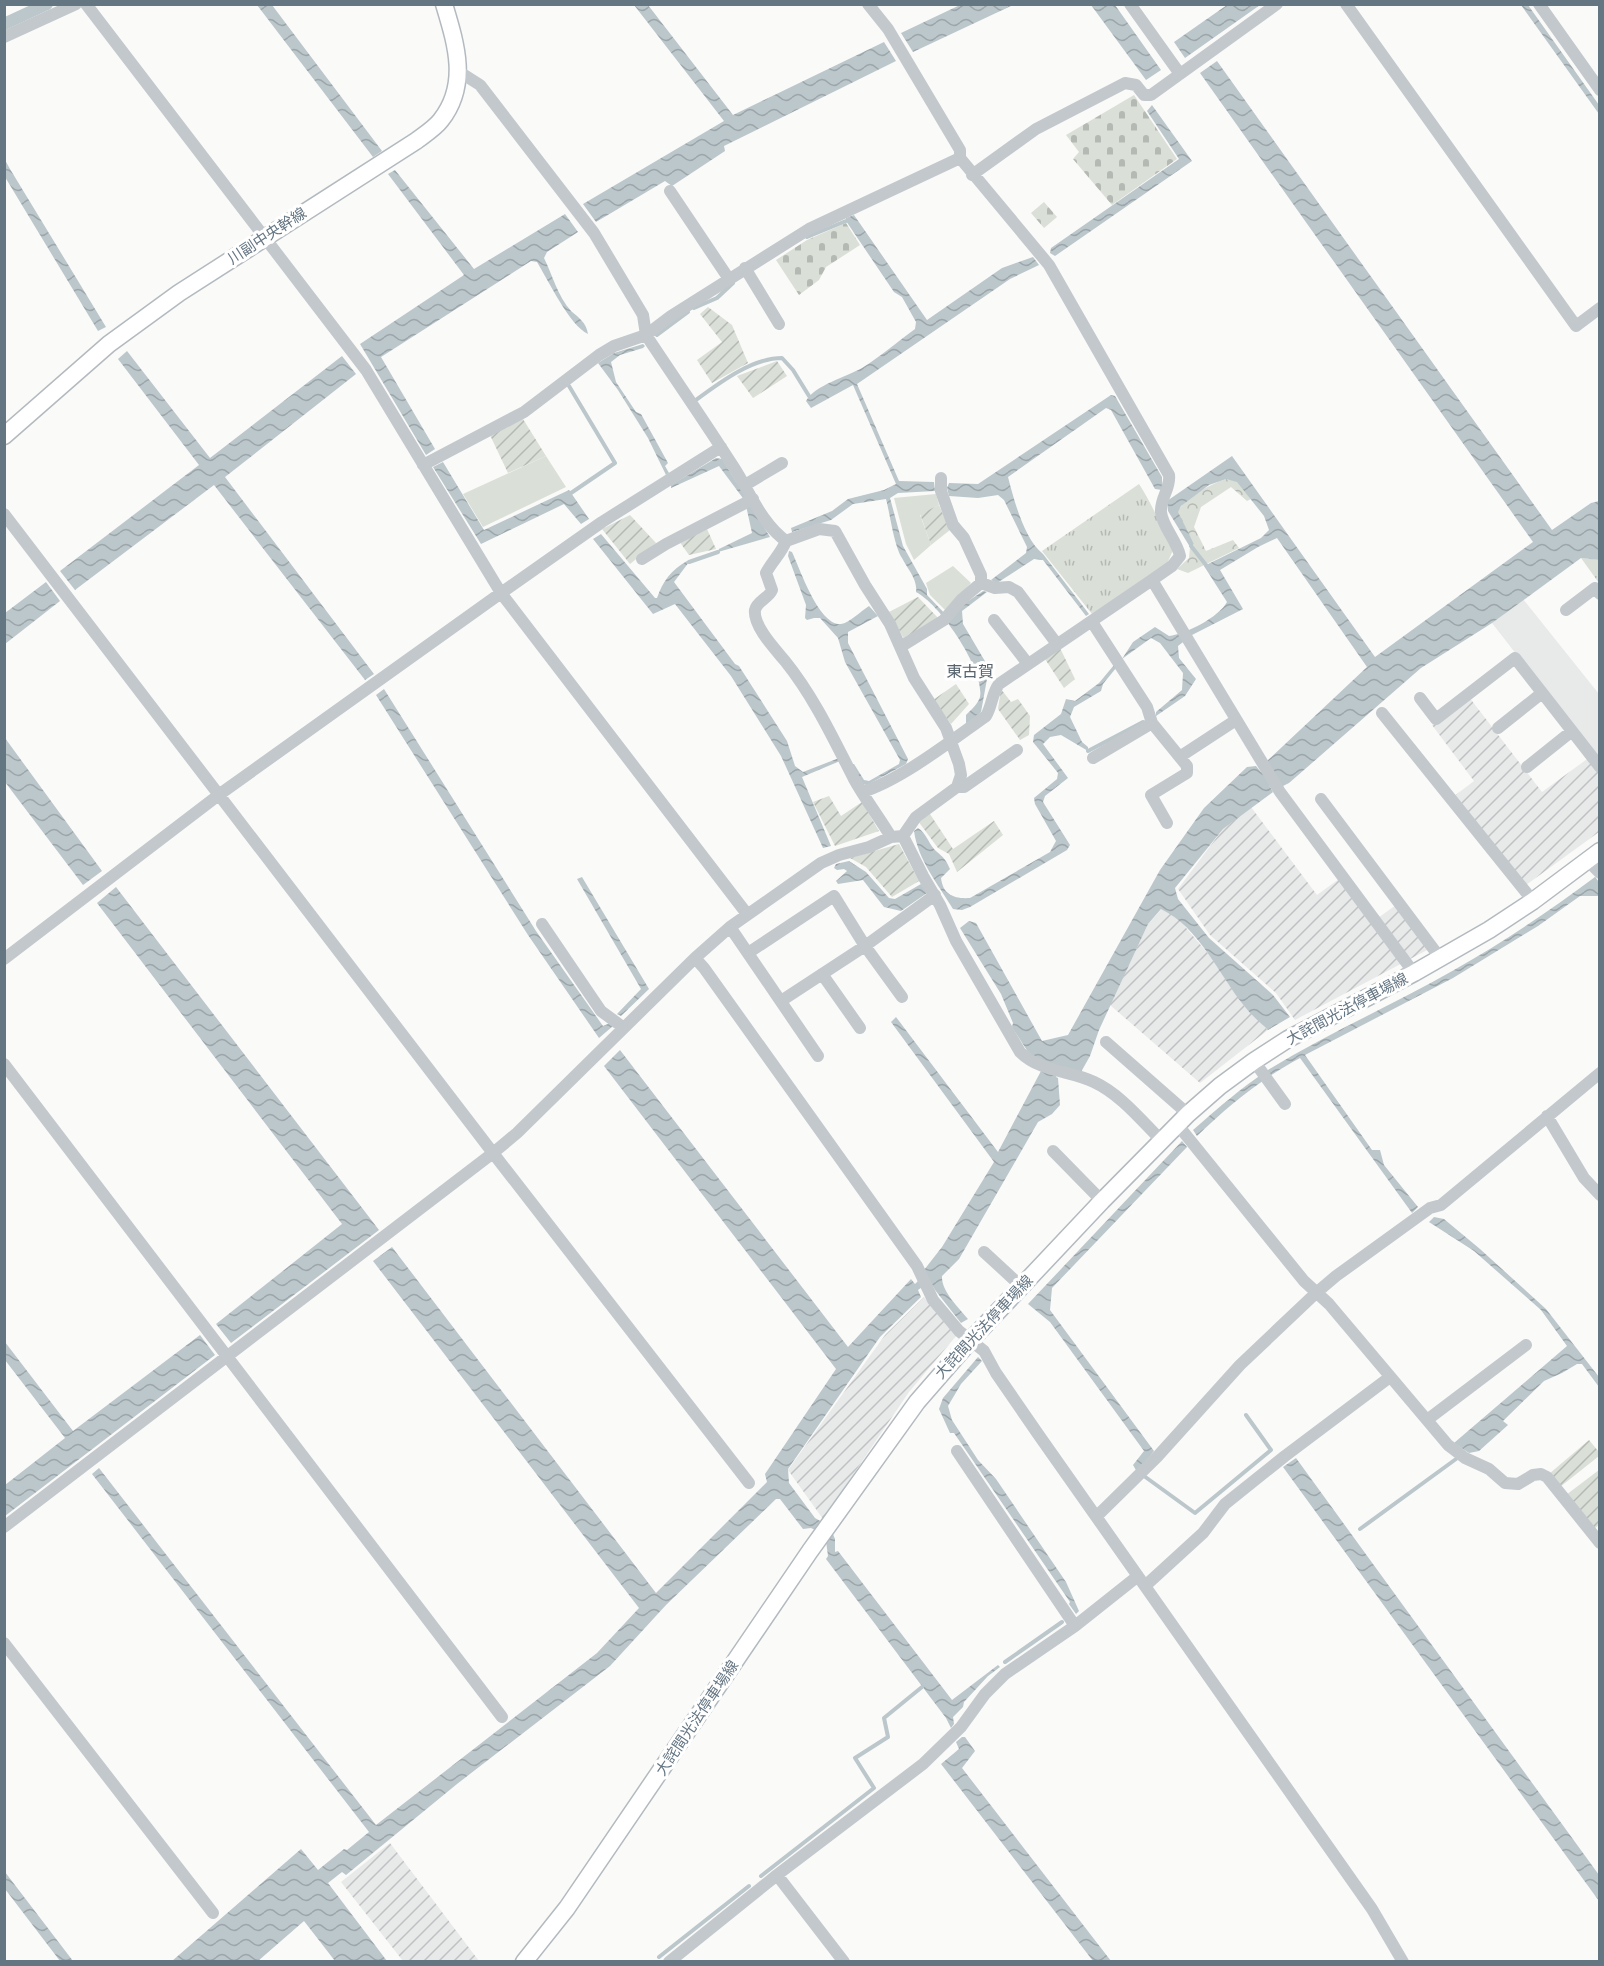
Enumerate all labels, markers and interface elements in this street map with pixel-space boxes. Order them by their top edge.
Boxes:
street label: 川副中央幹線 [224,203,310,269]
district label: 東古賀 [946,661,994,683]
street label: 大詫間光法停車場線 [1283,968,1411,1050]
street label: 大詫間光法停車場線 [931,1271,1037,1383]
street label: 大詫間光法停車場線 [651,1656,743,1780]

